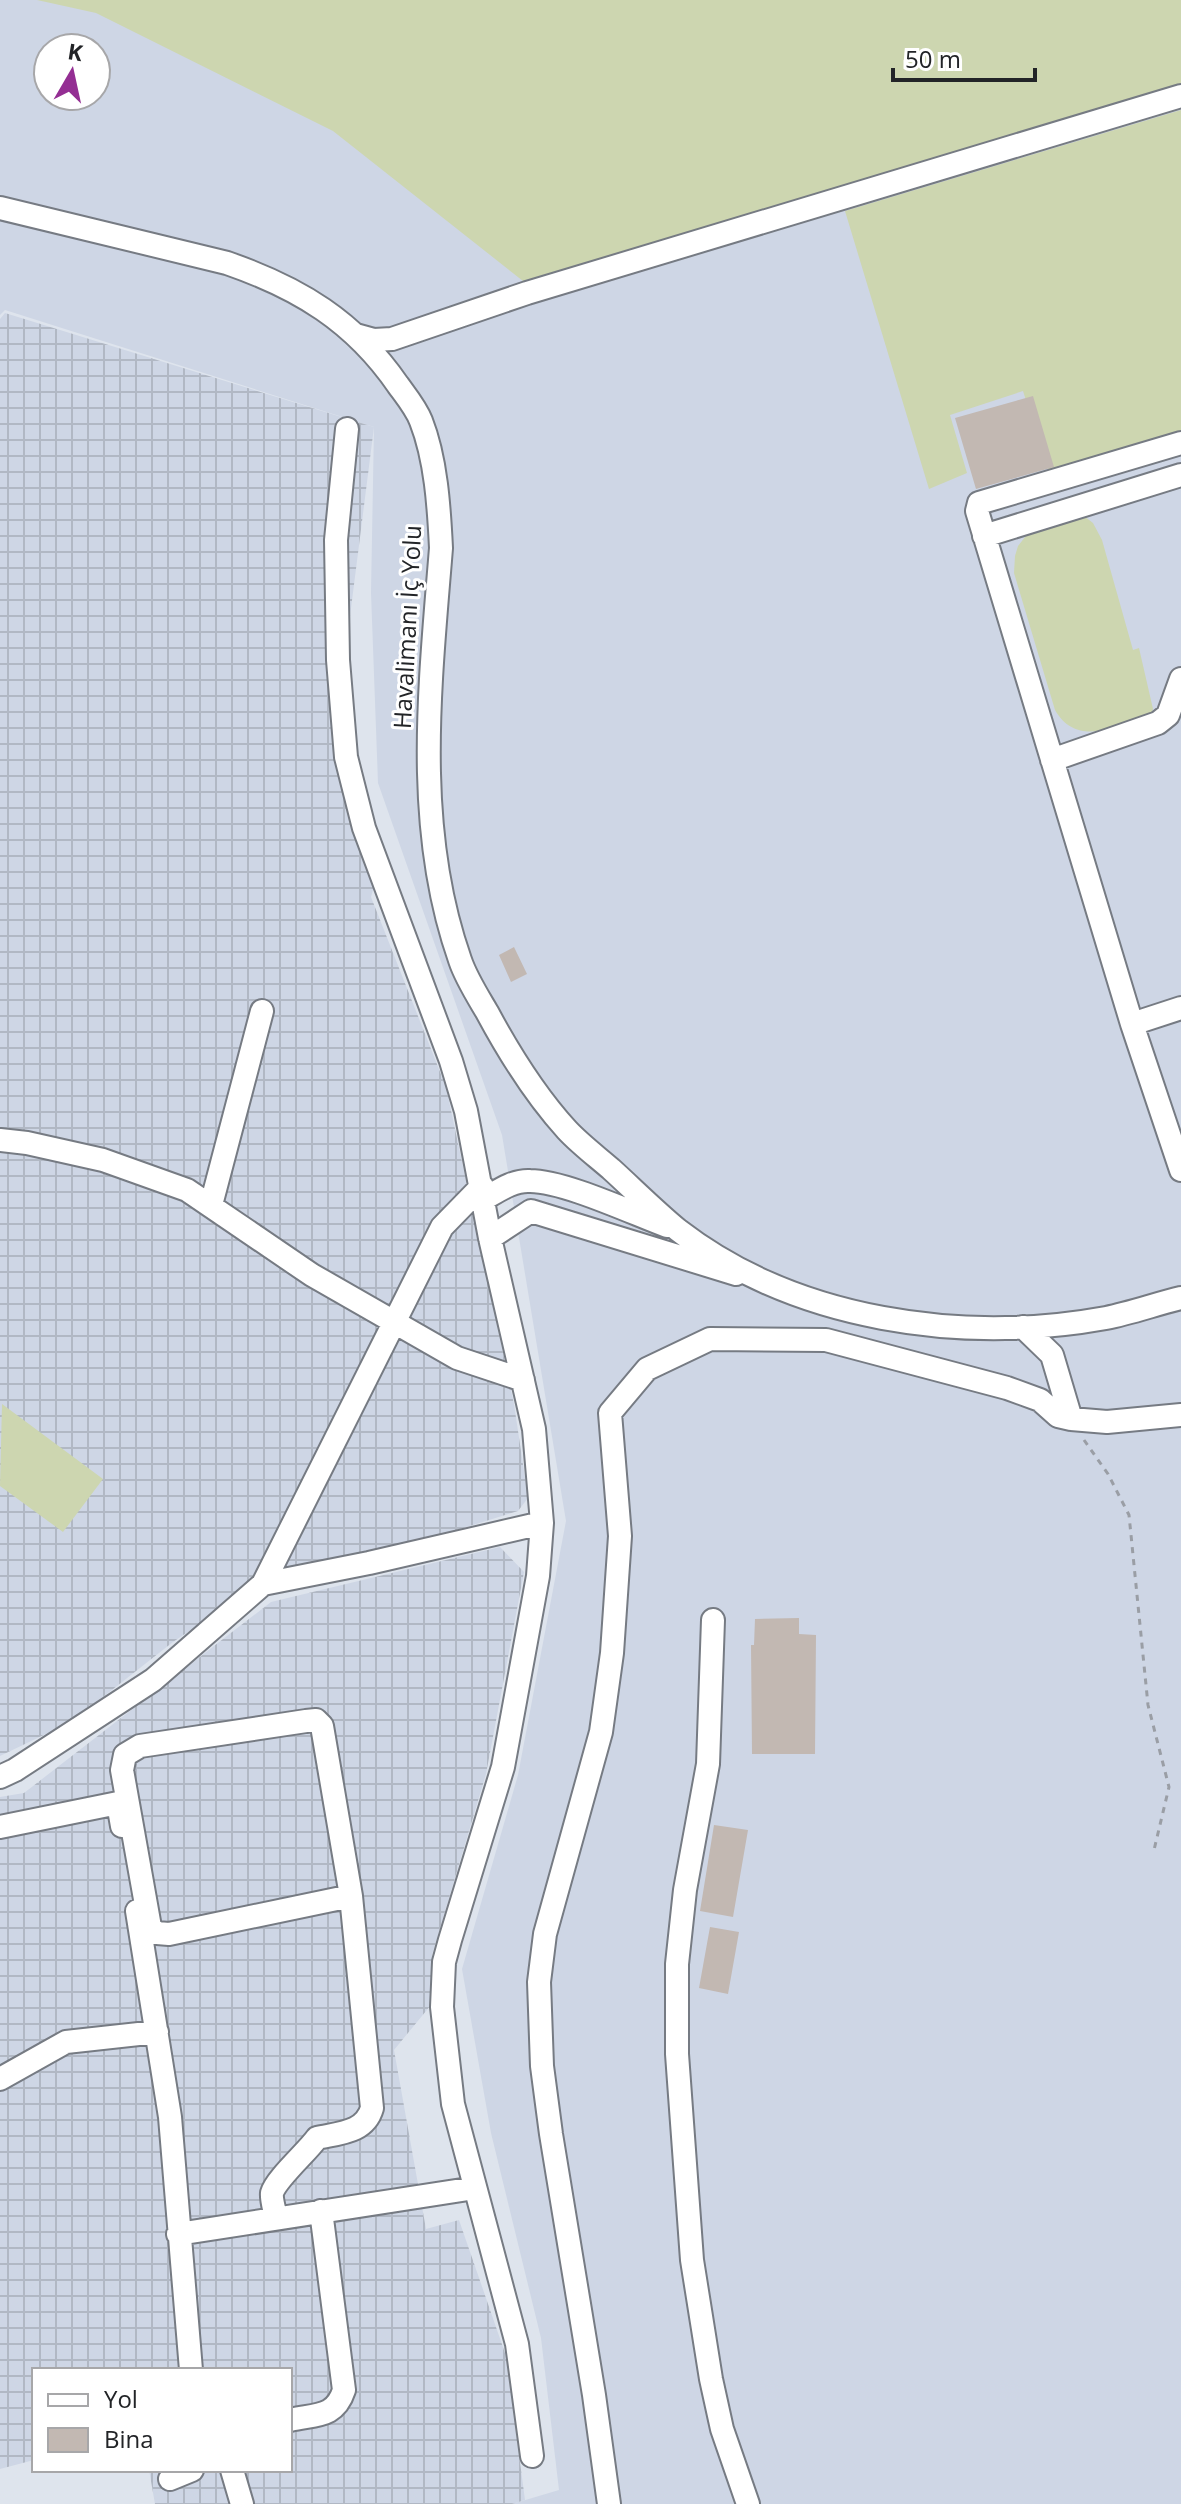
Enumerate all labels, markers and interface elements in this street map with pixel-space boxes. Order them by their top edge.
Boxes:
north arrow [32,32,112,112]
scale bar [893,32,1035,82]
text: K [66,35,85,67]
text: 50 m [905,42,961,75]
street label: Havalimanı İç Yolu [385,524,428,730]
legend [32,2368,292,2472]
text: Yol [104,2382,138,2415]
text: Bina [104,2422,154,2455]

